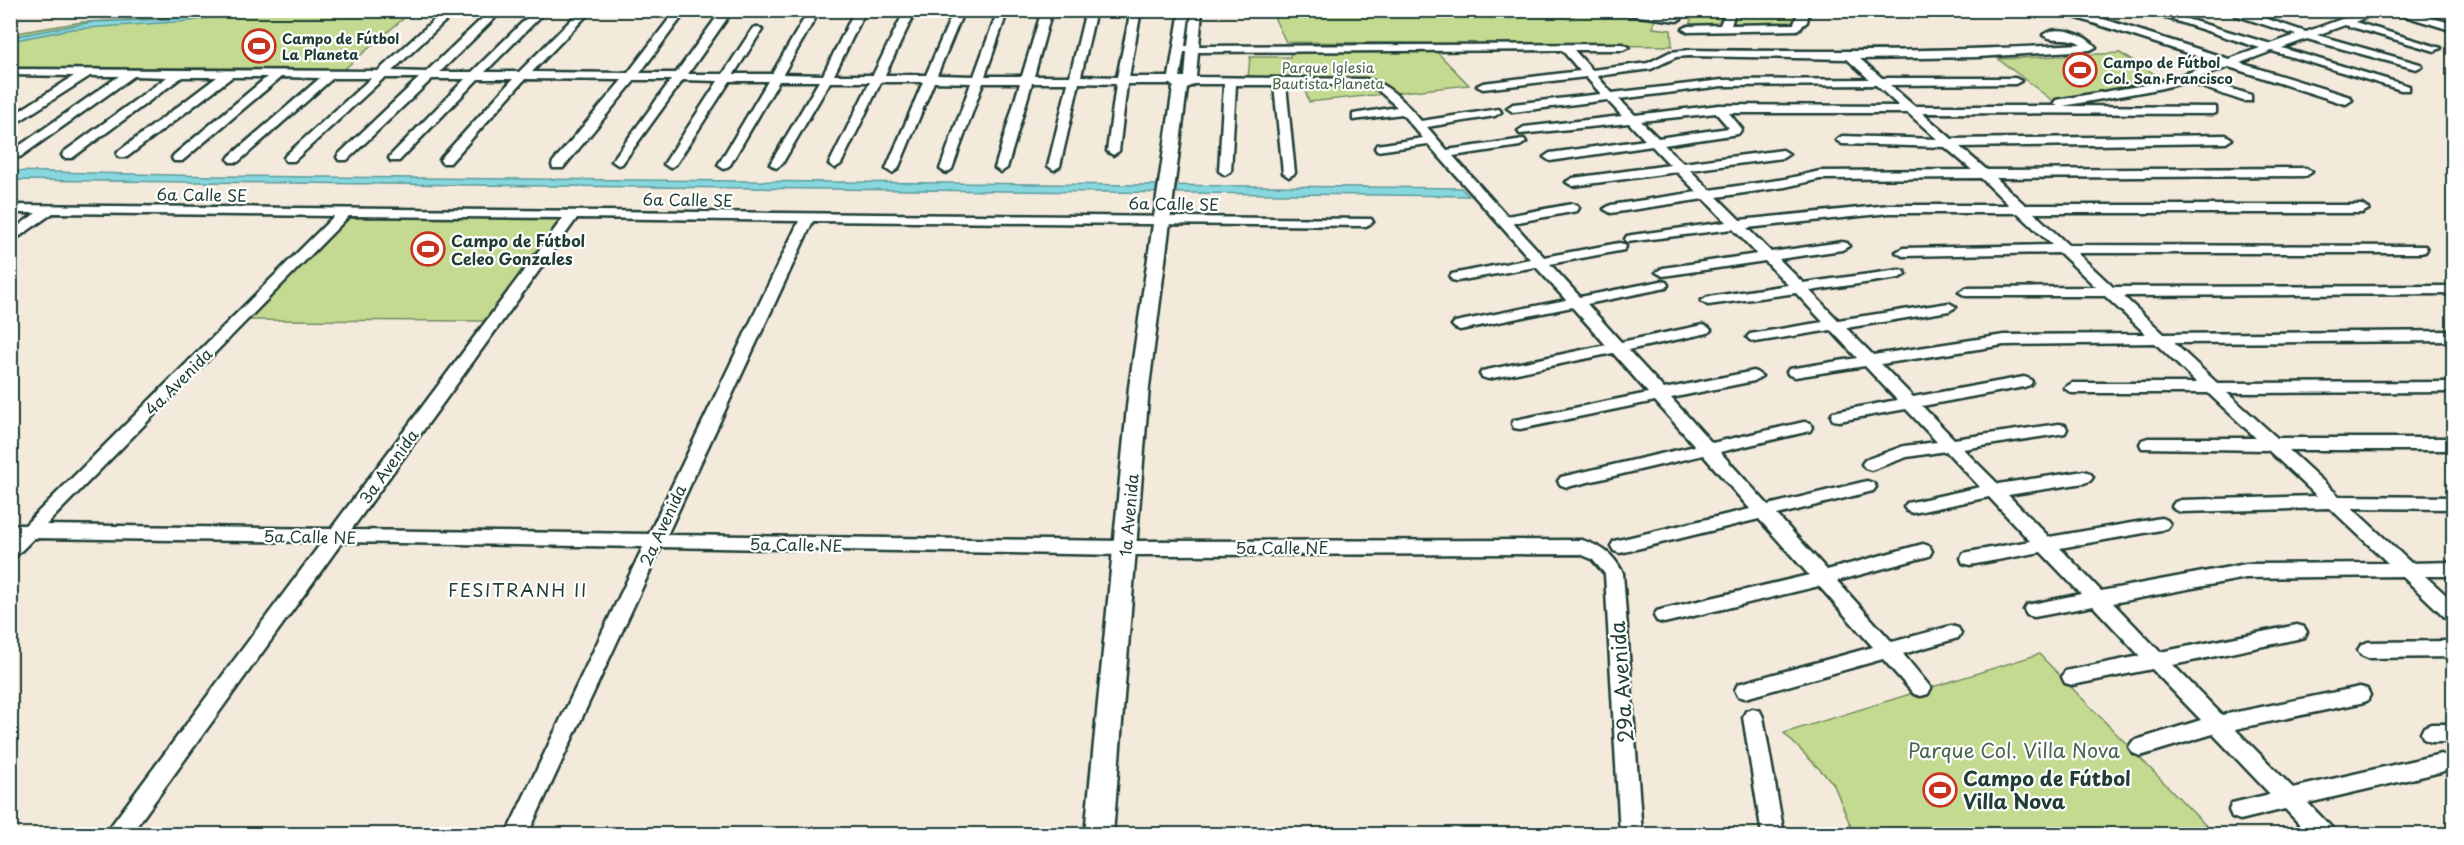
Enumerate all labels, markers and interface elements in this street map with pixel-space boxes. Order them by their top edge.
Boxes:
sports icon: Campo de Fútbol La Planeta [241,28,277,64]
place label: Campo de Fútbol La Planeta [282,28,399,65]
sports icon: Campo de Fútbol Col. San Francisco [2062,52,2098,88]
place label: Campo de Fútbol Col. San Francisco [2103,52,2233,89]
park label: Parque Iglesia Bautista Planeta [1272,57,1385,94]
street label: 6a Calle SE [157,181,247,207]
street label: 6a Calle SE [643,186,733,212]
street label: 6a Calle SE [1129,190,1219,216]
place label: Campo de Fútbol Celeo Gonzales [451,228,585,270]
sports icon: Campo de Fútbol Celeo Gonzales [410,231,446,267]
street label: 4a Avenida [139,342,217,420]
street label: 3a Avenida [353,424,423,508]
street label: 1a Avenida [1112,473,1144,557]
street label: 2a Avenida [633,480,691,570]
street label: 5a Calle NE [263,523,357,549]
street label: 5a Calle NE [749,531,843,557]
street label: 5a Calle NE [1236,535,1328,559]
district label: FESITRANH II [448,576,588,603]
street label: 29a Avenida [1602,620,1640,744]
park label: Parque Col. Villa Nova [1908,735,2121,765]
place label: Campo de Fútbol Villa Nova [1963,763,2131,816]
sports icon: Campo de Fútbol Villa Nova [1922,772,1958,808]

